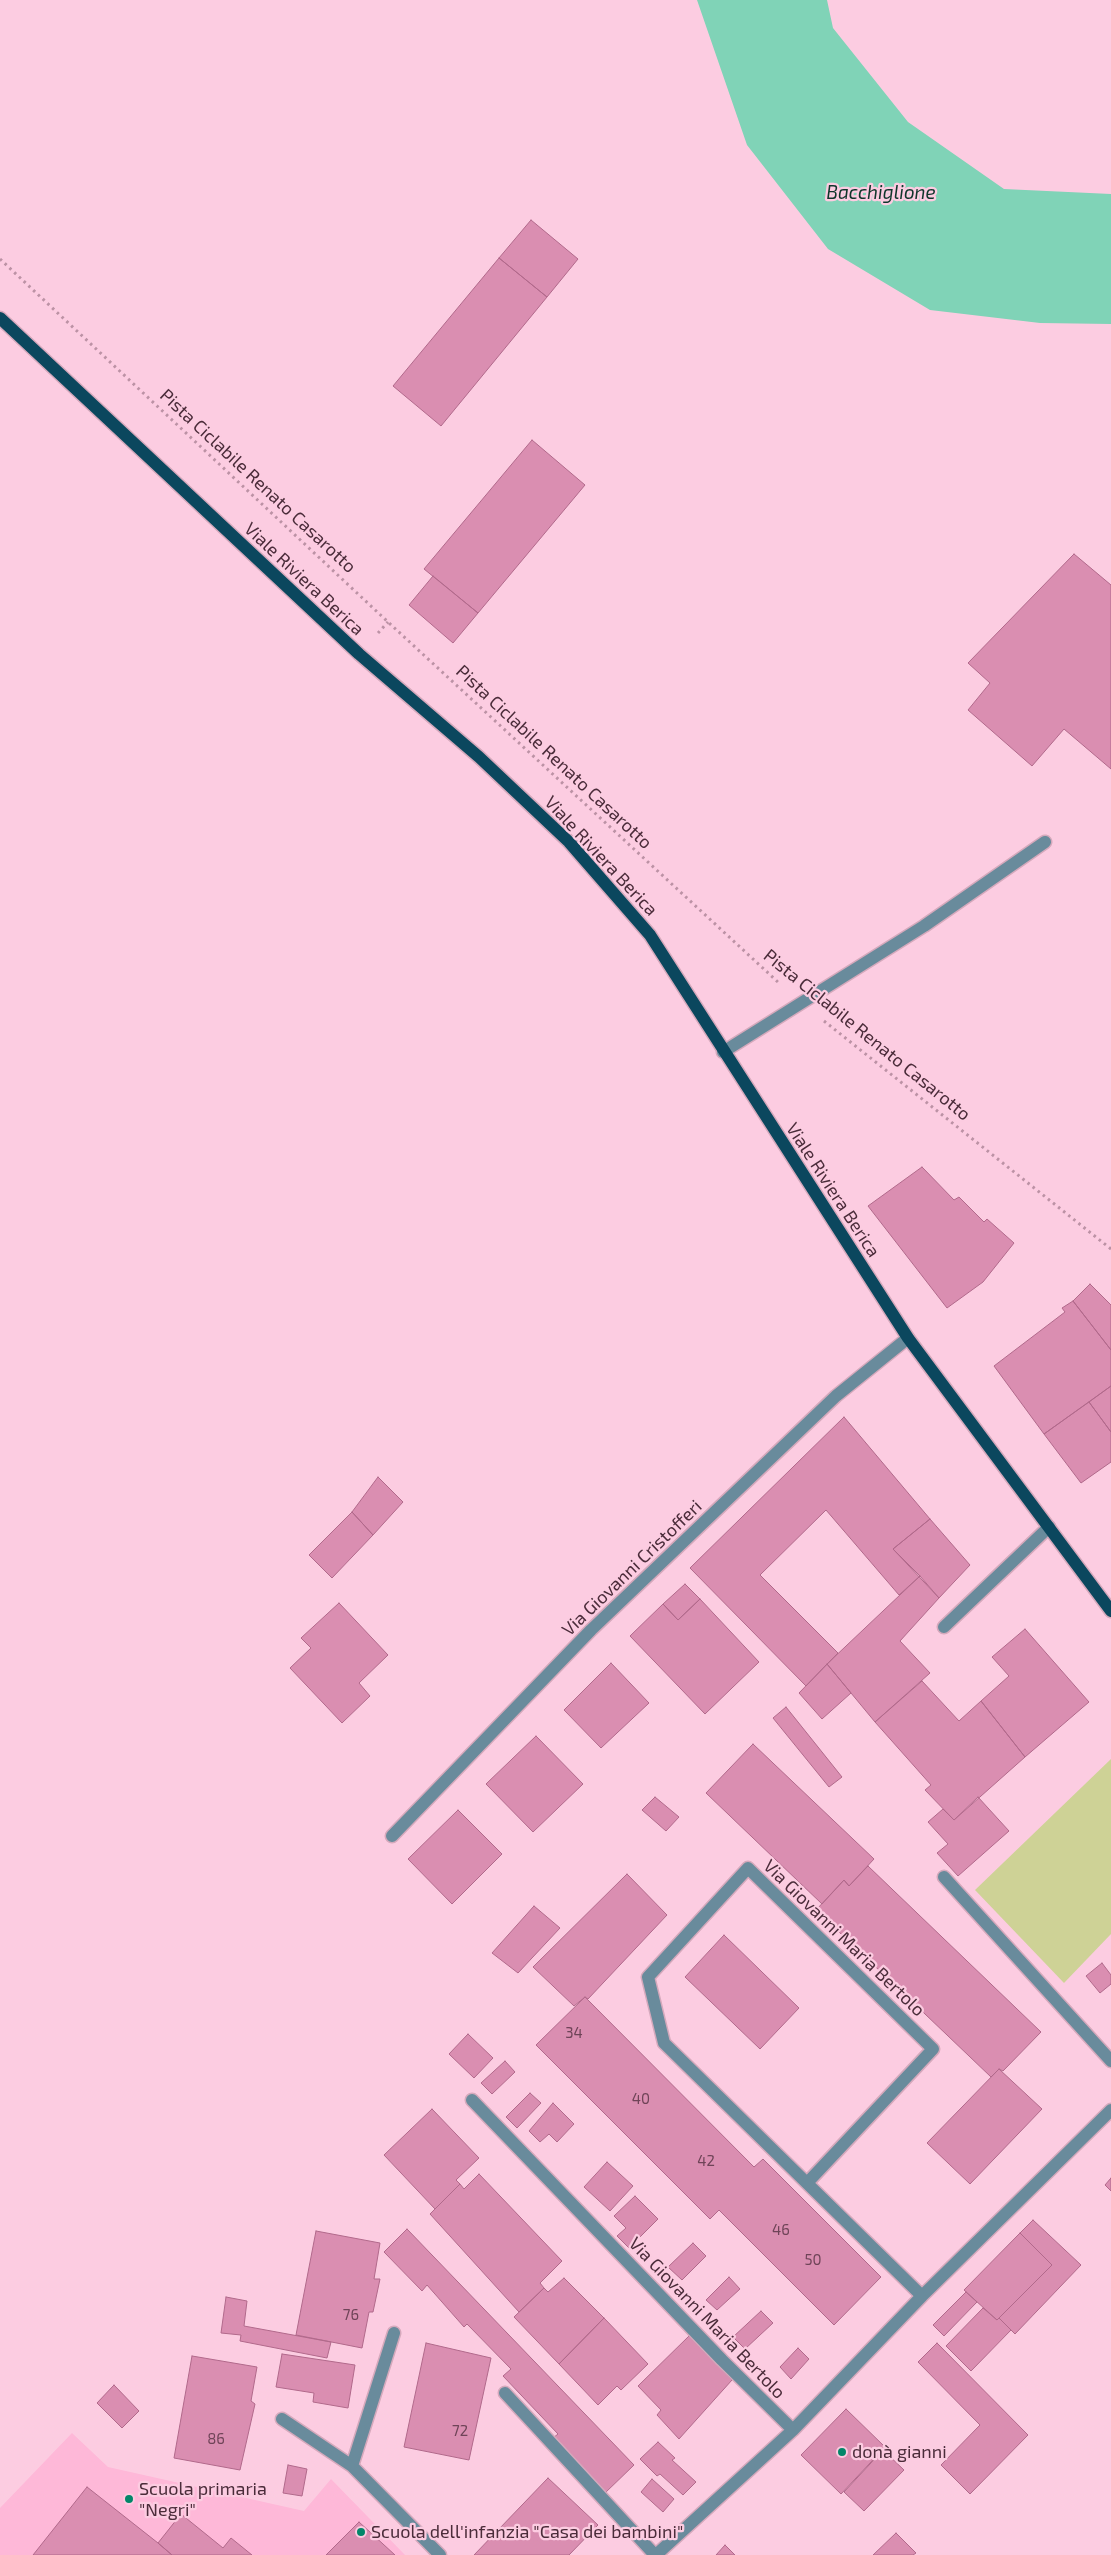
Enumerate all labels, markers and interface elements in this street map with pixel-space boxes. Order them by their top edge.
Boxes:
water label: Bacchiglione [826,182,936,204]
street label: Pista Ciclabile Renato Casarotto [156,384,360,578]
street label: Viale Riviera Berica [240,518,368,640]
street label: Pista Ciclabile Renato Casarotto [452,660,656,854]
street label: Viale Riviera Berica [540,792,662,920]
street label: Pista Ciclabile Renato Casarotto [759,945,975,1125]
street label: Viale Riviera Berica [781,1119,885,1261]
street label: Via Giovanni Cristofferi [558,1496,706,1640]
street label: Via Giovanni Maria Bertolo [759,1855,929,2021]
house number: 34 [565,2024,583,2042]
house number: 40 [632,2090,650,2108]
house number: 42 [697,2152,715,2170]
house number: 46 [772,2221,790,2239]
street label: Via Giovanni Maria Bertolo [624,2233,790,2403]
house number: 50 [804,2251,822,2269]
house number: 76 [343,2306,359,2324]
house number: 72 [452,2422,468,2440]
house number: 86 [207,2430,225,2448]
place label: donà gianni [852,2441,947,2463]
marker: donà gianni [836,2446,848,2458]
place label: Scuola primaria "Negri" [139,2478,267,2520]
marker: Scuola primaria "Negri" [123,2493,135,2505]
place label: Scuola dell'infanzia "Casa dei bambini" [371,2521,683,2543]
marker: Scuola dell'infanzia "Casa dei bambini" [355,2526,367,2538]

